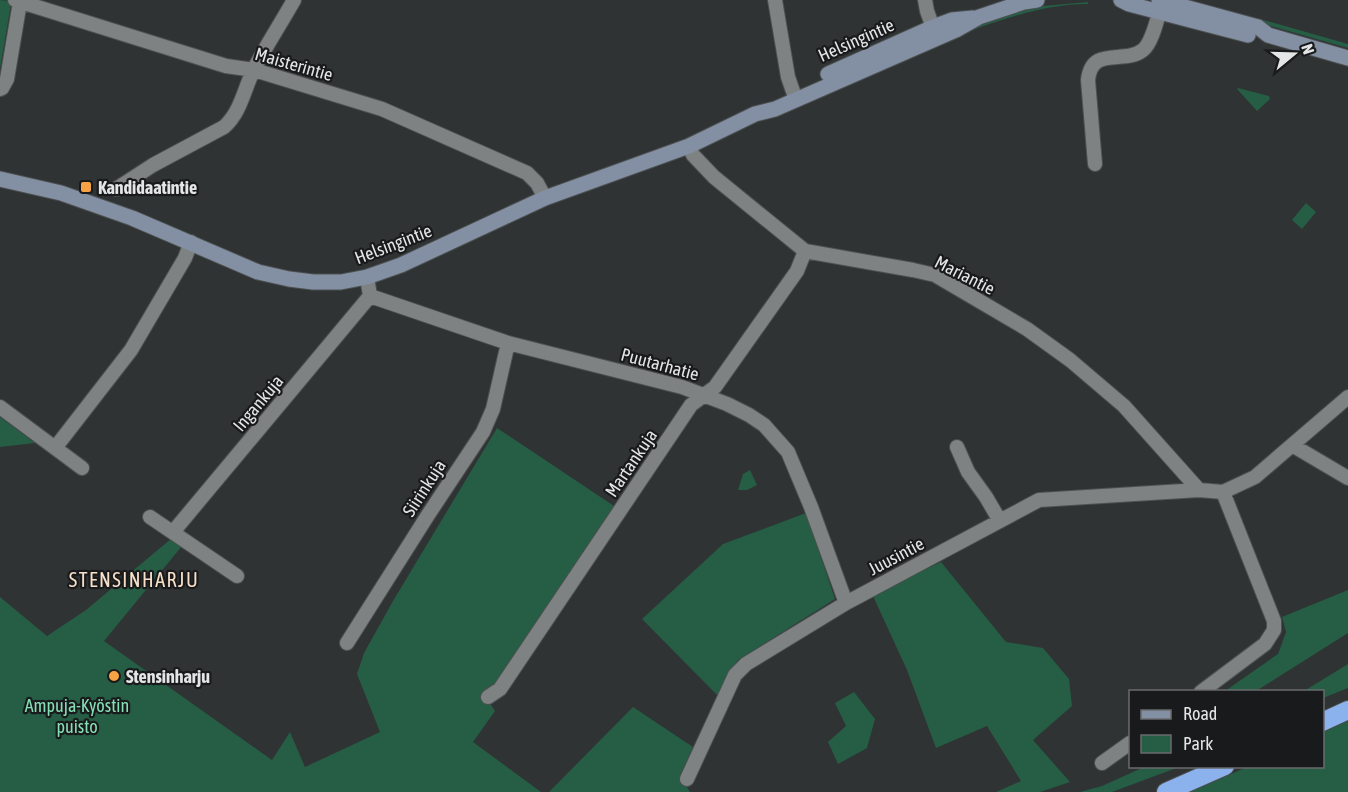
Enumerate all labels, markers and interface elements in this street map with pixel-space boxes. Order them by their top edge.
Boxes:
street label: Helsingintie [815,14,897,66]
north arrow [1264,24,1324,84]
text: N [1298,42,1318,57]
street label: Maisterintie [253,43,335,85]
place label: Kandidaatintie [98,177,197,198]
marker: Kandidaatintie [79,180,93,194]
street label: Helsingintie [352,220,434,268]
street label: Mariantie [932,251,998,299]
street label: Puutarhatie [619,344,701,384]
street label: Ingankuja [228,371,288,435]
street label: Martankuja [601,425,661,501]
street label: Siirinkuja [398,456,450,520]
street label: Juusintie [865,533,927,579]
district label: STENSINHARJU [69,568,199,591]
place label: Stensinharju [126,666,210,687]
marker: Stensinharju [107,669,121,683]
legend [1129,690,1324,768]
park label: Ampuja-Kyöstin puisto [25,695,129,737]
text: Road [1183,703,1217,724]
text: Park [1183,733,1213,754]

